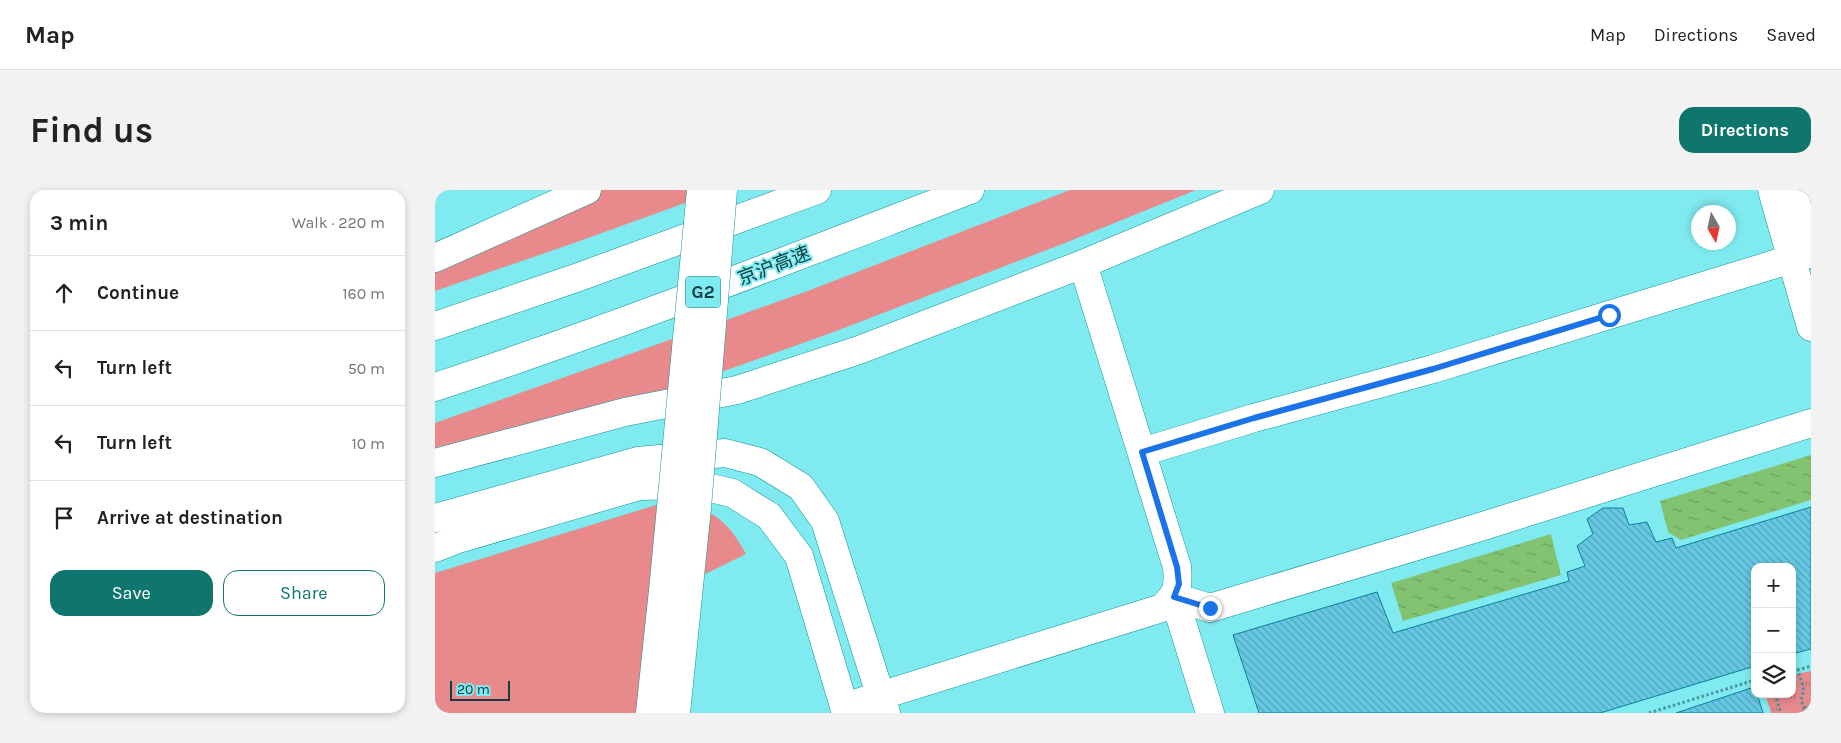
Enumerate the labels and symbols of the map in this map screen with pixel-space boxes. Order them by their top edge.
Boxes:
north arrow [1691,205,1736,250]
street label: 京沪高速 [735,242,813,290]
road number: G2 [685,276,721,308]
route start [1598,304,1621,327]
route end [1199,597,1222,620]
scale bar [450,678,510,701]

